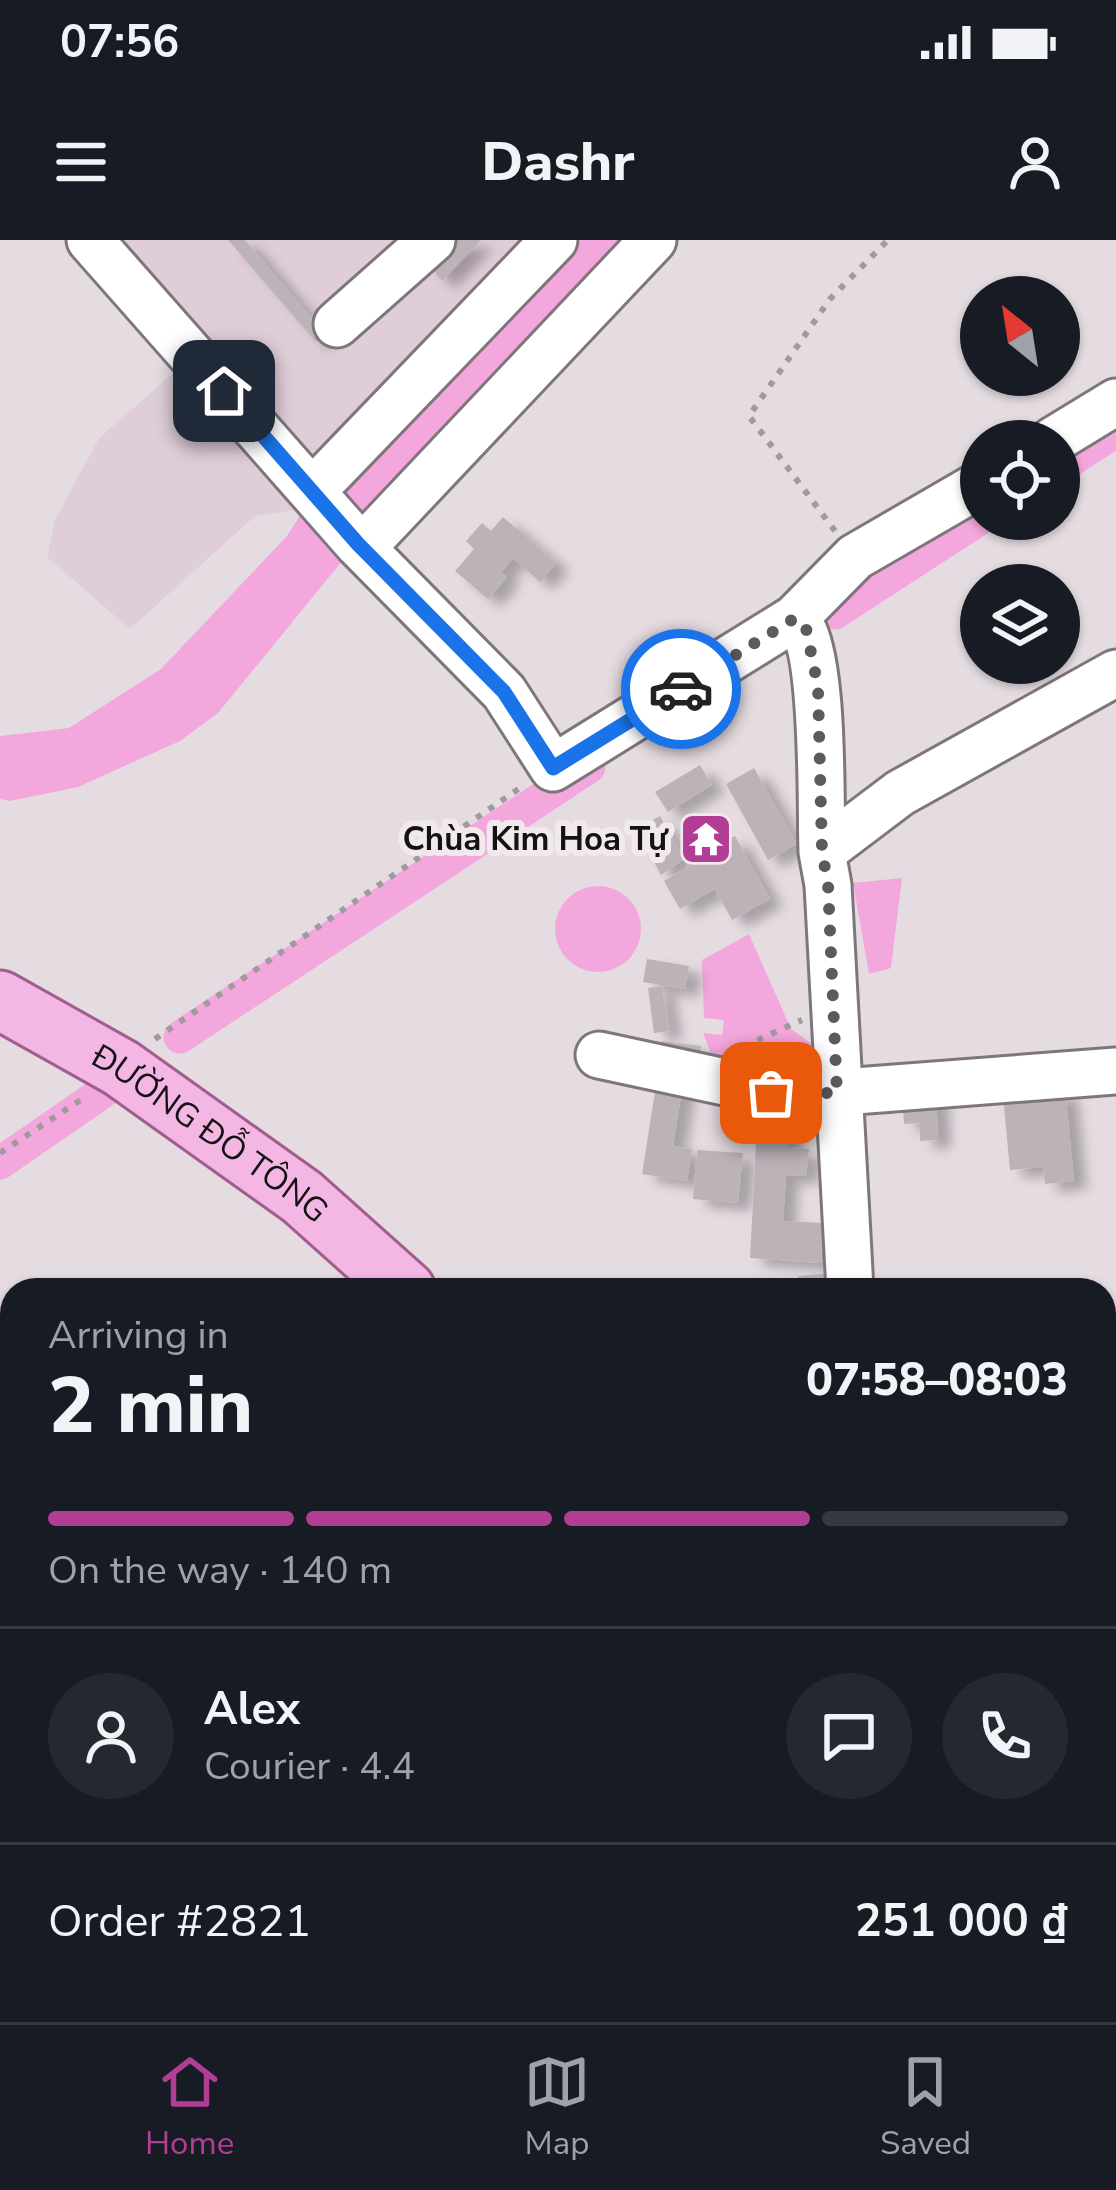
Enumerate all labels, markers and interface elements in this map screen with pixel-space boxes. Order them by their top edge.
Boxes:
text: 07:56 [60,12,179,73]
text: Dashr [482,125,634,199]
icon: menu [48,129,114,195]
icon: person [1002,129,1068,195]
north arrow [960,276,1080,396]
map controls [960,276,1080,684]
pin [173,340,275,442]
icon: home [191,358,257,424]
button: locate [960,420,1080,540]
button: layers [960,564,1080,684]
courier [621,629,741,749]
icon: car [648,656,714,722]
temple icon: Chùa Kim Hoa Tự [678,811,734,867]
place label: Chùa Kim Hoa Tự [402,817,669,862]
street label: ĐƯỜNG ĐỖ TÔNG [83,1033,338,1233]
pin [720,1042,822,1144]
icon: bag [738,1060,804,1126]
text: Arriving in [48,1309,229,1362]
text: 07:58–08:03 [806,1350,1068,1411]
text: 2 min [48,1353,253,1460]
text: On the way · 140 m [48,1544,392,1597]
button: person [48,1673,174,1799]
button: chat [786,1673,912,1799]
button: phone [942,1673,1068,1799]
text: Alex [204,1679,300,1740]
text: Courier · 4.4 [204,1740,415,1793]
text: Order #2821 [48,1891,311,1952]
text: 251 000 ₫ [855,1891,1068,1952]
tab: Home [145,2049,234,2166]
tab: Map [524,2049,590,2166]
tab: Saved [880,2049,971,2166]

